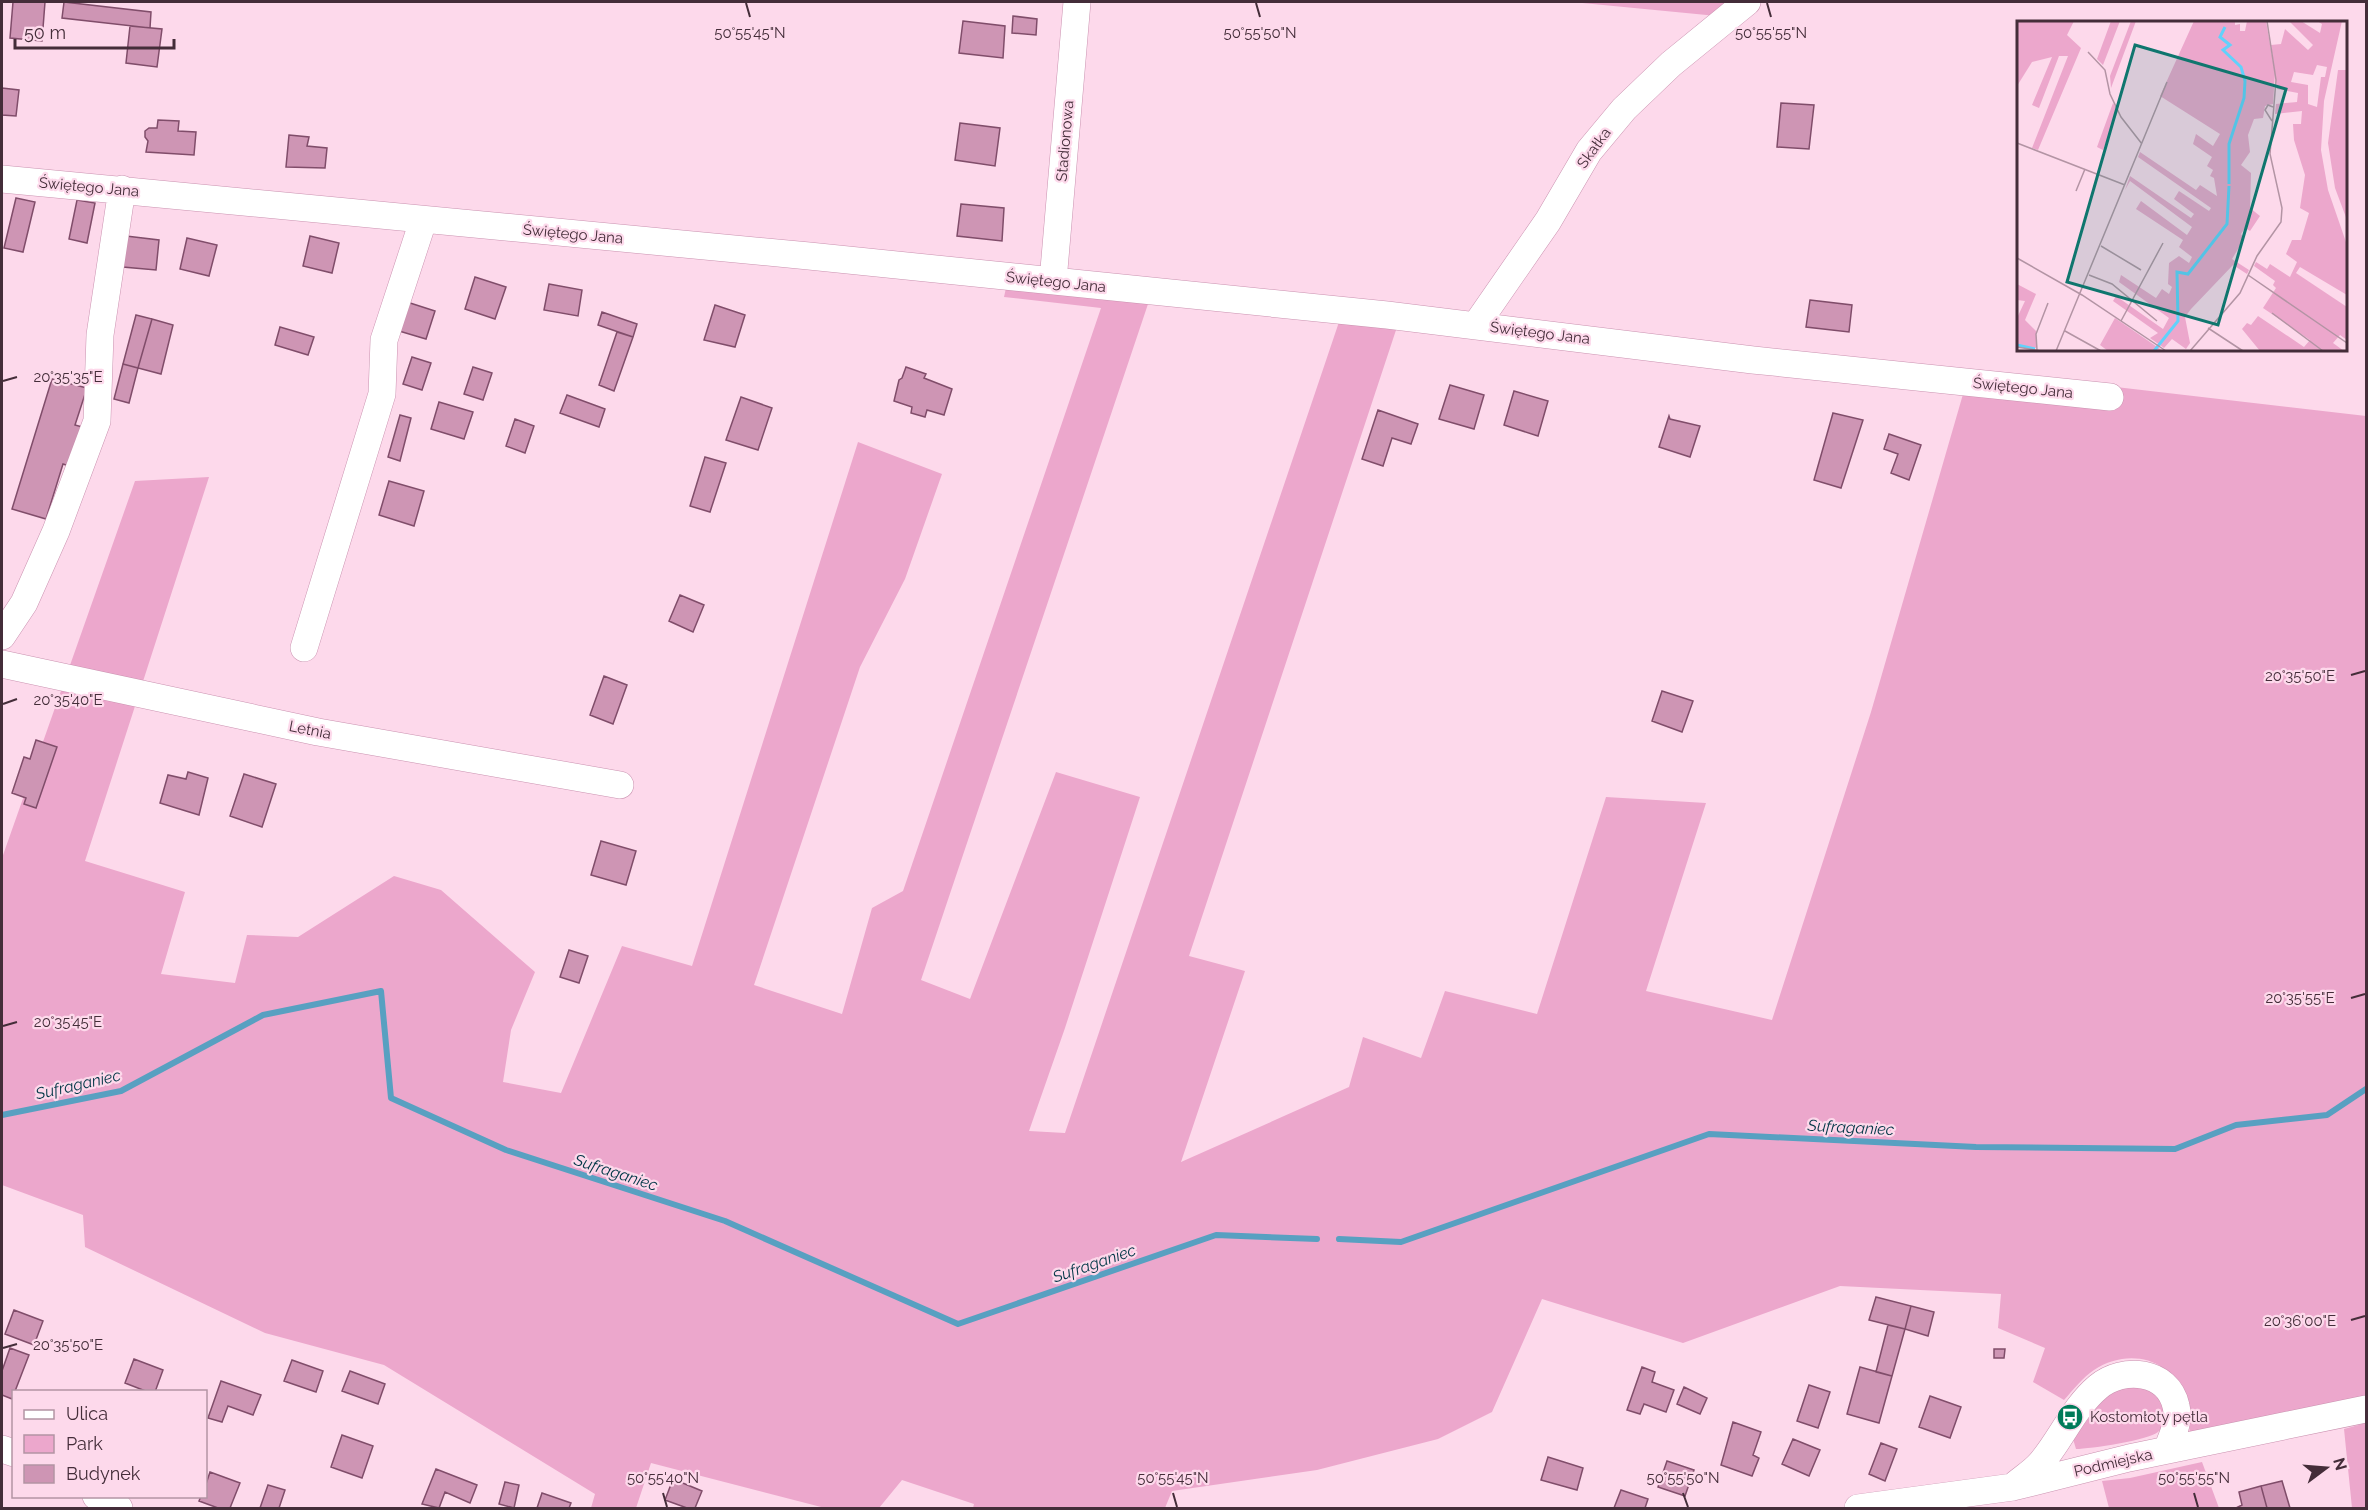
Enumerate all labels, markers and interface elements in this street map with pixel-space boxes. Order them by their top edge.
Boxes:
scale bar [15,12,174,50]
inset map [2017,21,2347,351]
text: 50 m [24,22,66,43]
text: 50°55'45"N [714,24,786,42]
text: 50°55'50"N [1223,24,1297,42]
text: 50°55'55"N [1735,24,1807,42]
street label: Stadionowa [1052,100,1078,182]
street label: Skałka [1573,124,1615,172]
street label: Świętego Jana [38,174,140,200]
street label: Świętego Jana [522,221,624,247]
street label: Świętego Jana [1005,268,1107,296]
street label: Świętego Jana [1489,318,1591,348]
text: 20°35'35"E [33,368,103,386]
street label: Świętego Jana [1972,374,2074,402]
text: 20°35'50"E [2265,667,2335,685]
text: 20°35'40"E [33,691,103,709]
street label: Letnia [287,717,333,743]
text: 20°35'55"E [2265,989,2335,1007]
text: 20°35'45"E [34,1013,102,1031]
water label: Sufraganiec [33,1065,123,1104]
water label: Sufraganiec [1806,1116,1895,1139]
water label: Sufraganiec [571,1150,661,1195]
water label: Sufraganiec [1049,1240,1139,1287]
text: 20°36'00"E [2264,1312,2336,1330]
text: 20°35'50"E [33,1336,103,1354]
legend [12,1390,207,1498]
bus stop icon: Kostomłoty pętla [2055,1402,2085,1432]
text: Ulica [66,1403,108,1424]
place label: Kostomłoty pętla [2090,1408,2208,1426]
text: Park [66,1433,103,1454]
north arrow [2296,1438,2356,1498]
street label: Podmiejska [2072,1445,2154,1481]
text: N [2329,1456,2351,1472]
text: Budynek [66,1463,141,1484]
text: 50°55'40"N [627,1469,699,1487]
text: 50°55'45"N [1137,1469,1209,1487]
text: 50°55'50"N [1646,1469,1720,1487]
text: 50°55'55"N [2158,1469,2230,1487]

